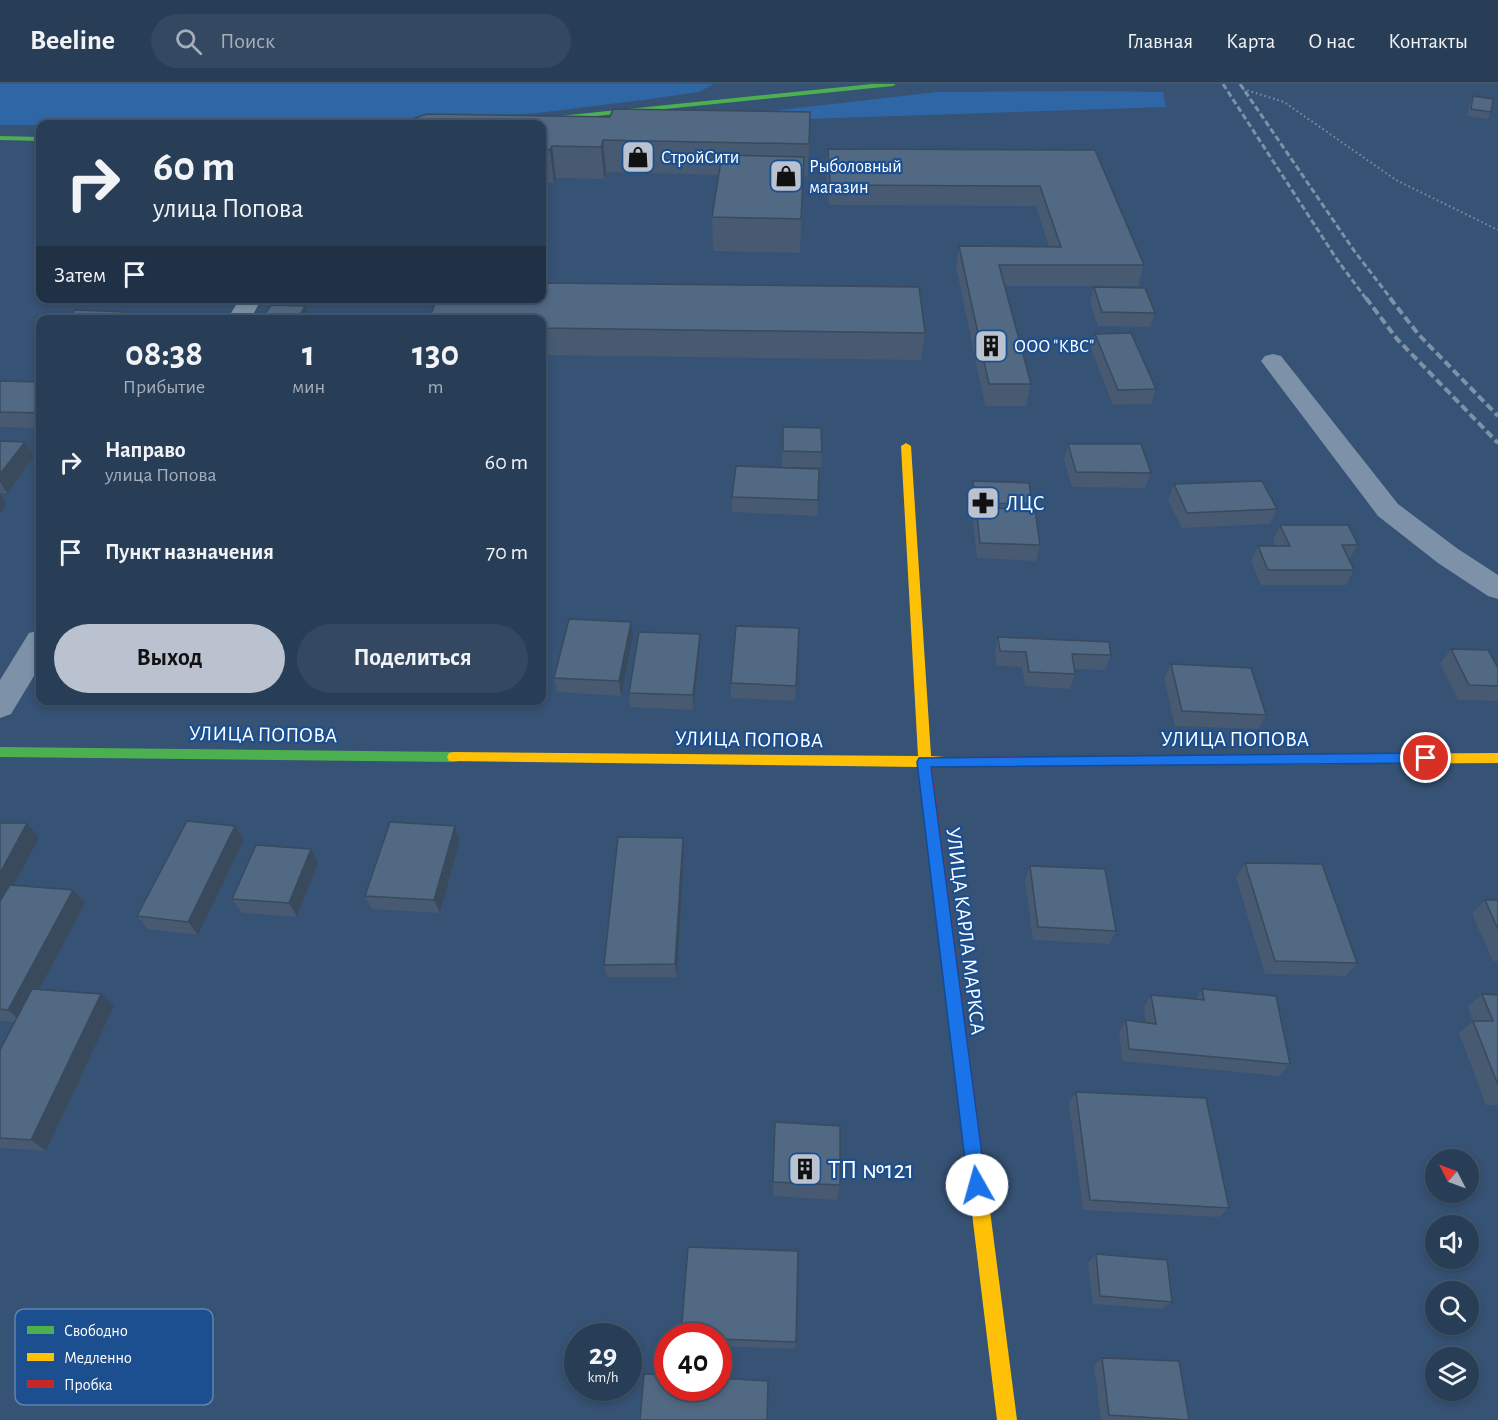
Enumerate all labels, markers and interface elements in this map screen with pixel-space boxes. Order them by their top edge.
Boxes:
search box [151,14,571,68]
icon: search [172,25,205,58]
text: Beeline [30,27,115,55]
text: Поиск [220,30,275,52]
text: Главная [1127,31,1193,52]
text: Карта [1226,31,1275,52]
text: О нас [1308,31,1355,52]
text: Контакты [1388,31,1468,52]
shop icon: СтройСити [620,139,656,175]
icon: right [54,144,132,222]
text: 60 m [153,146,235,188]
place label: СтройСити [661,149,739,167]
place label: Рыболовный магазин [809,157,902,197]
shop icon: Рыболовный магазин [768,158,804,194]
text: улица Попова [153,195,304,222]
icon: arrive [118,258,151,291]
text: Затем [54,264,106,286]
building icon: ООО "КВС" [973,328,1009,364]
text: 08:38 [125,336,203,372]
text: 1 [302,336,315,372]
text: 130 [412,336,459,372]
place label: ООО "КВС" [1014,338,1094,356]
text: Прибытие [123,377,205,397]
text: мин [292,377,325,397]
text: m [428,377,444,397]
text: Направо [105,439,186,461]
icon: right [54,446,87,479]
text: 60 m [485,451,528,473]
text: улица Попова [105,465,217,485]
pharmacy icon: ЛЦС [965,485,1001,521]
place label: ЛЦС [1006,493,1045,514]
icon: arrive [54,536,87,569]
text: Пункт назначения [105,541,274,563]
text: 70 m [486,541,528,563]
button: Выход [54,624,285,693]
button: Поделиться [297,624,528,693]
street label: УЛИЦА ПОПОВА [189,723,337,746]
street label: УЛИЦА ПОПОВА [675,728,823,751]
street label: УЛИЦА ПОПОВА [1161,729,1309,750]
pin [1400,732,1451,783]
icon: arrive [1409,741,1442,774]
street label: УЛИЦА КАРЛА МАРКСА [942,826,989,1036]
north arrow [1425,1149,1479,1203]
map controls [1425,1149,1479,1401]
building icon: ТП №121 [787,1151,823,1187]
position arrow [945,1153,1009,1217]
place label: ТП №121 [828,1157,914,1183]
button: sound [1425,1215,1479,1269]
button: search [1425,1281,1479,1335]
legend [15,1309,213,1405]
text: Свободно [64,1323,128,1339]
speed limit sign: 40 [654,1323,732,1401]
text: 29 [589,1340,617,1370]
button: layers [1425,1347,1479,1401]
text: Медленно [64,1350,132,1366]
text: km/h [588,1370,618,1385]
text: Пробка [64,1377,113,1393]

